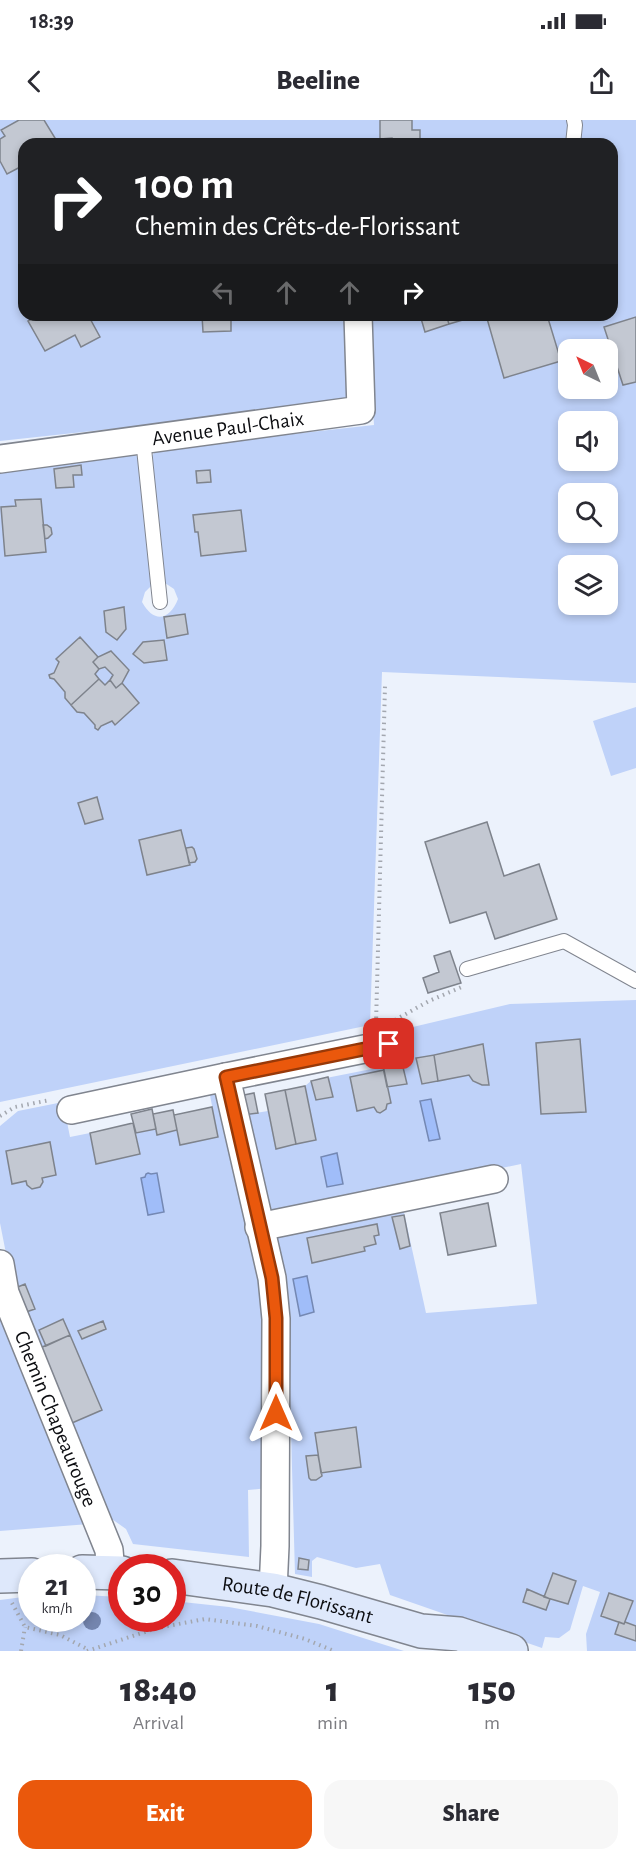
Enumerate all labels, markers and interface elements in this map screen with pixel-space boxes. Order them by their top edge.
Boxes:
text: 18:39 [30,10,74,32]
icon: back [18,65,51,98]
icon: share [585,65,618,98]
text: Beeline [276,67,360,94]
icon: right [36,162,114,240]
text: 100 m [135,164,234,206]
text: Chemin des Crêts-de-Florissant [135,213,460,240]
icon: left [207,276,240,309]
icon: ahead [270,276,303,309]
icon: ahead [333,276,366,309]
icon: right [396,276,429,309]
north arrow [558,339,618,399]
map controls [558,339,618,615]
street label: Avenue Paul-Chaix [151,407,305,449]
button: sound [558,411,618,471]
button: search [558,483,618,543]
button: layers [558,555,618,615]
pin [363,1018,414,1069]
icon: arrive [372,1027,405,1060]
street label: Chemin Chapeaurouge [11,1328,101,1510]
position arrow [244,1381,308,1445]
speed limit sign: 30 [108,1554,186,1632]
text: 21 [45,1571,69,1601]
street label: Route de Florissant [221,1573,376,1627]
text: km/h [42,1601,72,1616]
text: 18:40 [120,1672,197,1708]
text: 1 [326,1672,339,1708]
text: 150 [468,1672,516,1708]
text: Arrival [133,1713,184,1733]
text: min [317,1713,348,1733]
text: m [484,1713,500,1733]
button: Exit [18,1780,312,1849]
button: Share [324,1780,618,1849]

